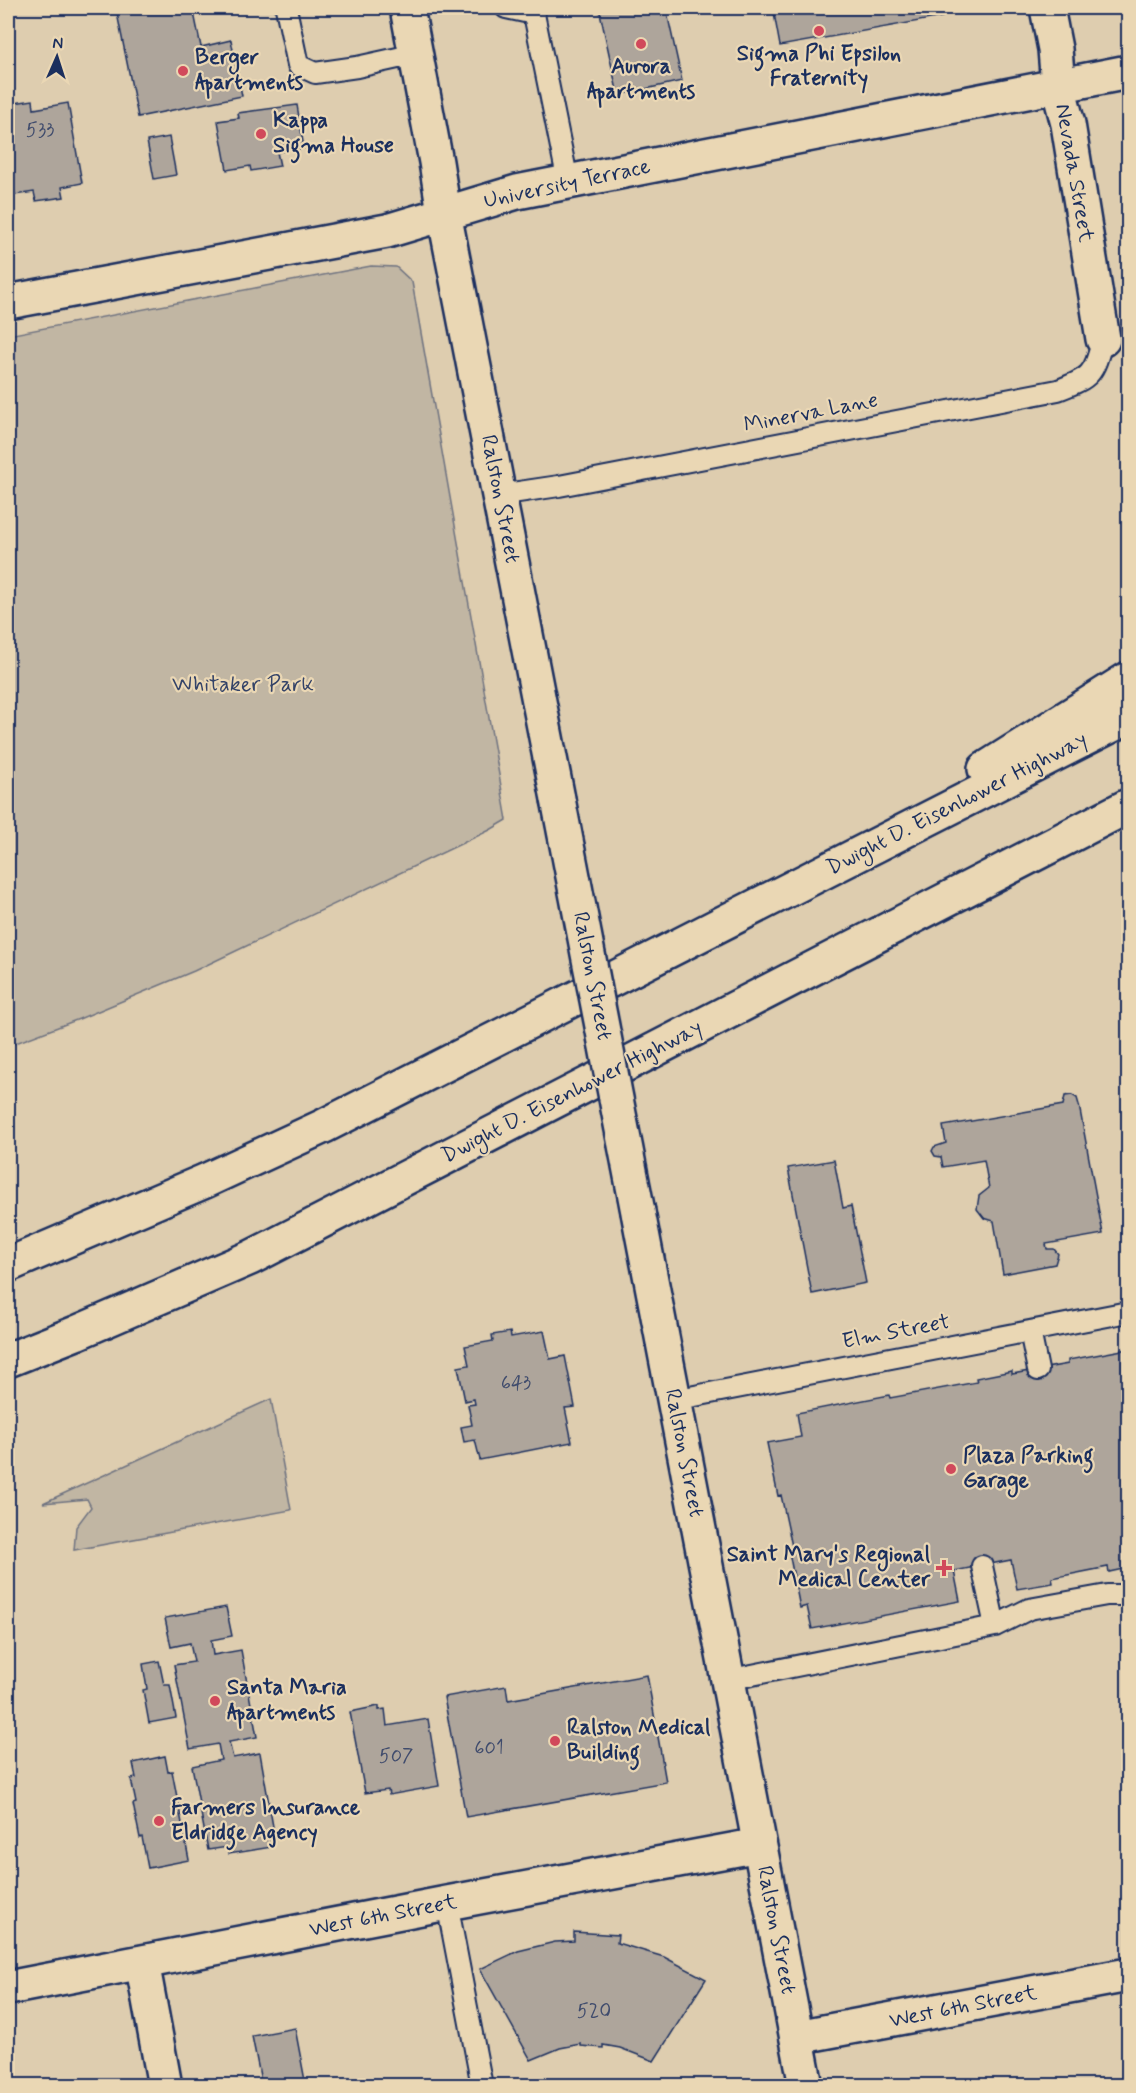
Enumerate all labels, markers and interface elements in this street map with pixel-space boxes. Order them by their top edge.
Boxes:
marker: Sigma Phi Epsilon Fraternity [812,24,826,38]
north arrow [27,27,87,87]
text: N [52,33,64,54]
marker: Aurora Apartments [634,37,648,51]
place label: Sigma Phi Epsilon Fraternity [737,40,901,94]
place label: Berger Apartments [195,44,303,99]
place label: Aurora Apartments [587,53,695,108]
marker: Berger Apartments [176,64,190,78]
street label: Nevada Street [1048,102,1100,244]
place label: Kappa Sigma House [273,107,394,164]
house number: 533 [26,117,54,144]
marker: Kappa Sigma House [254,127,268,141]
street label: University Terrace [481,153,653,215]
street label: Minerva Lane [742,386,880,440]
street label: Ralston Street [474,432,526,566]
park label: Whitaker Park [172,671,314,699]
street label: Dwight D. Eisenhower Highway [822,726,1094,885]
street label: Ralston Street [566,909,618,1043]
street label: Dwight D. Eisenhower Highway [437,1014,709,1173]
street label: Elm Street [840,1308,952,1356]
house number: 643 [501,1370,531,1397]
street label: Ralston Street [658,1386,710,1520]
place label: Plaza Parking Garage [963,1442,1093,1498]
marker: Plaza Parking Garage [944,1462,958,1476]
place label: Saint Mary's Regional Medical Center [727,1541,931,1594]
marker: Saint Mary's Regional Medical Center [935,1559,953,1577]
place label: Santa Maria Apartments [227,1674,347,1729]
marker: Santa Maria Apartments [208,1694,222,1708]
place label: Ralston Medical Building [567,1714,711,1771]
marker: Ralston Medical Building [548,1734,562,1748]
house number: 601 [474,1735,504,1762]
house number: 507 [379,1743,413,1770]
place label: Farmers Insurance Eldridge Agency [171,1794,361,1851]
marker: Farmers Insurance Eldridge Agency [152,1814,166,1828]
street label: Ralston Street [750,1863,802,1997]
street label: West 6th Street [307,1888,459,1944]
street label: West 6th Street [887,1979,1039,2035]
house number: 520 [577,1998,611,2025]

